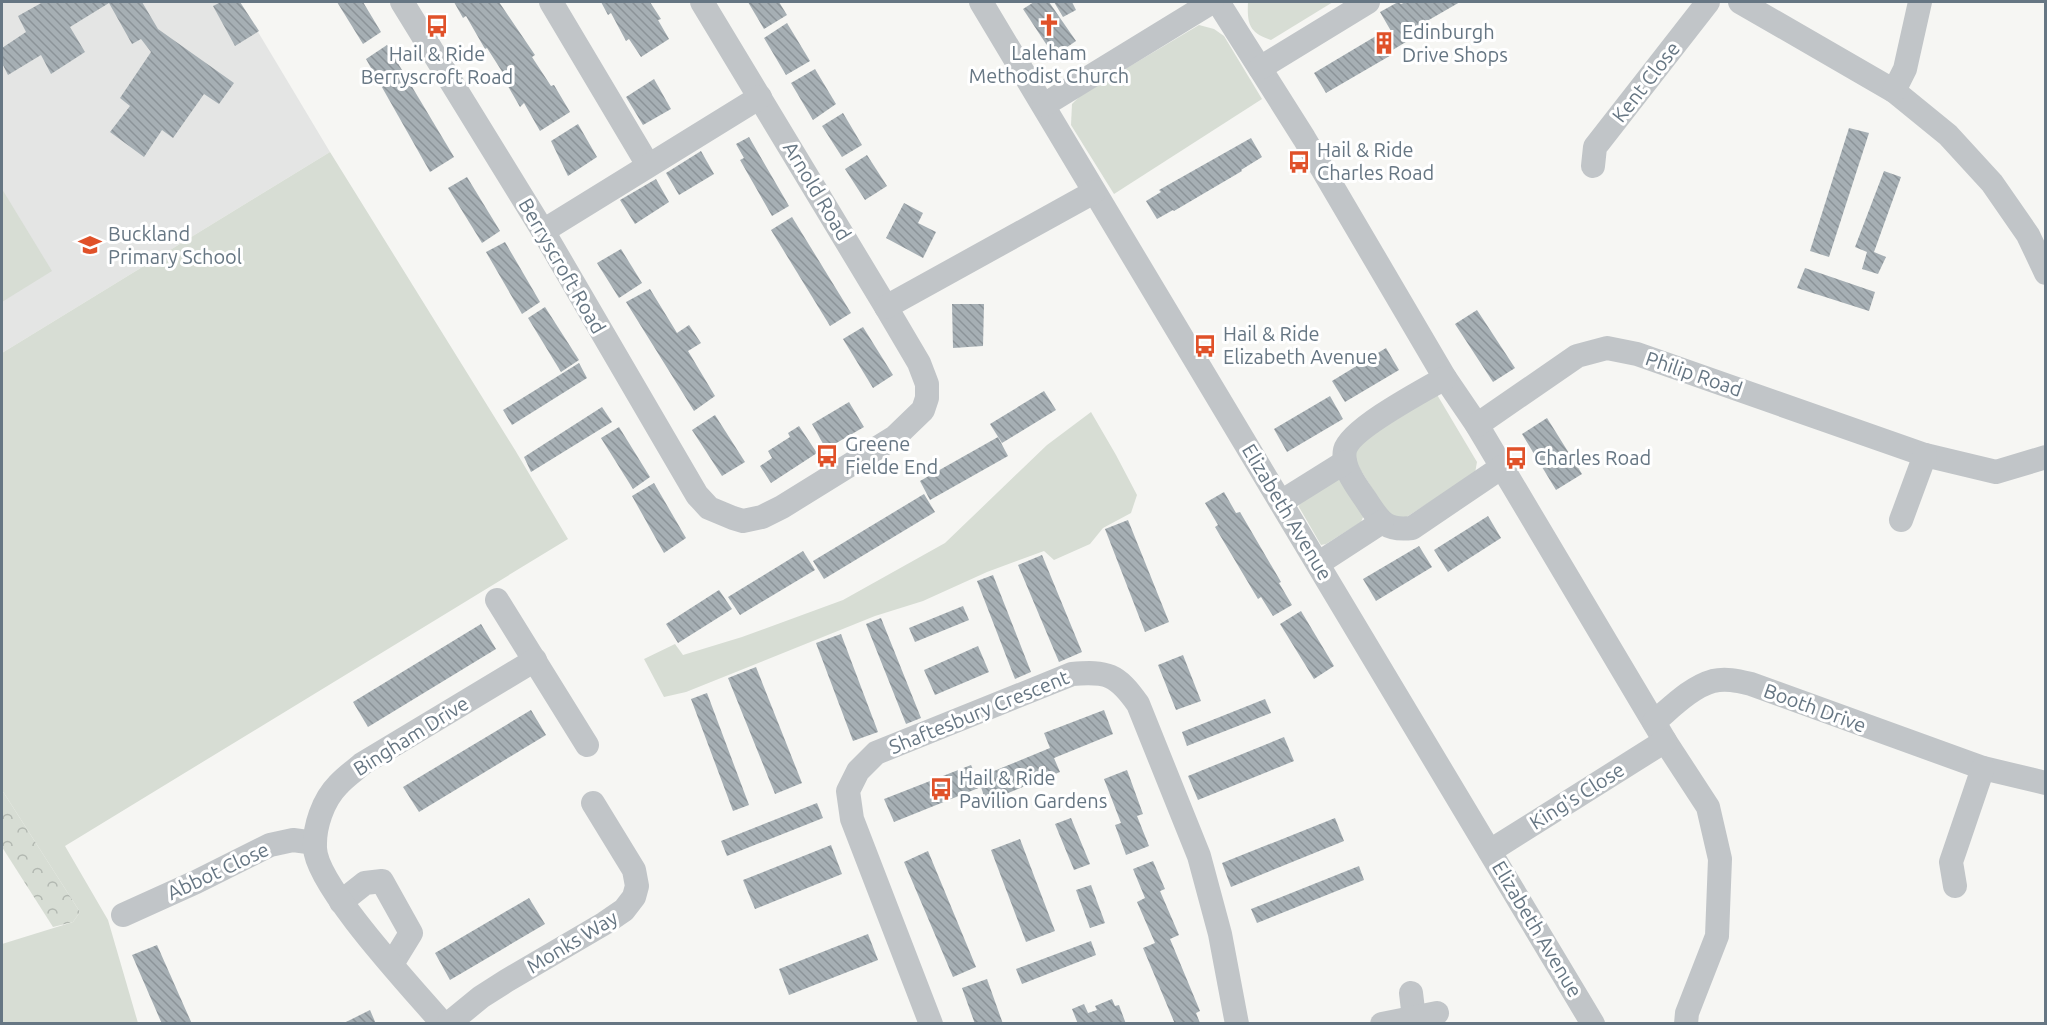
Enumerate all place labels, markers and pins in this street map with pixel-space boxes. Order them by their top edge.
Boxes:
church icon: Laleham Methodist Church [1036,12,1062,38]
bus stop icon: Hail & Ride Berryscroft Road [424,13,450,39]
place label: Edinburgh Drive Shops [1402,20,1508,66]
building icon: Edinburgh Drive Shops [1371,30,1397,56]
place label: Laleham Methodist Church [969,41,1129,87]
place label: Hail & Ride Berryscroft Road [361,42,513,88]
place label: Hail & Ride Charles Road [1317,138,1434,184]
bus stop icon: Hail & Ride Charles Road [1286,149,1312,175]
place label: Buckland Primary School [108,222,242,268]
school or university icon: Buckland Primary School [77,232,103,258]
place label: Hail & Ride Elizabeth Avenue [1223,322,1378,368]
bus stop icon: Hail & Ride Elizabeth Avenue [1192,333,1218,359]
place label: Greene Fielde End [845,432,938,478]
bus stop icon: Greene Fielde End [814,443,840,469]
bus stop icon: Charles Road [1503,445,1529,471]
place label: Charles Road [1534,446,1651,469]
place label: Hail & Ride Pavilion Gardens [959,766,1107,812]
bus stop icon: Hail & Ride Pavilion Gardens [928,776,954,802]

